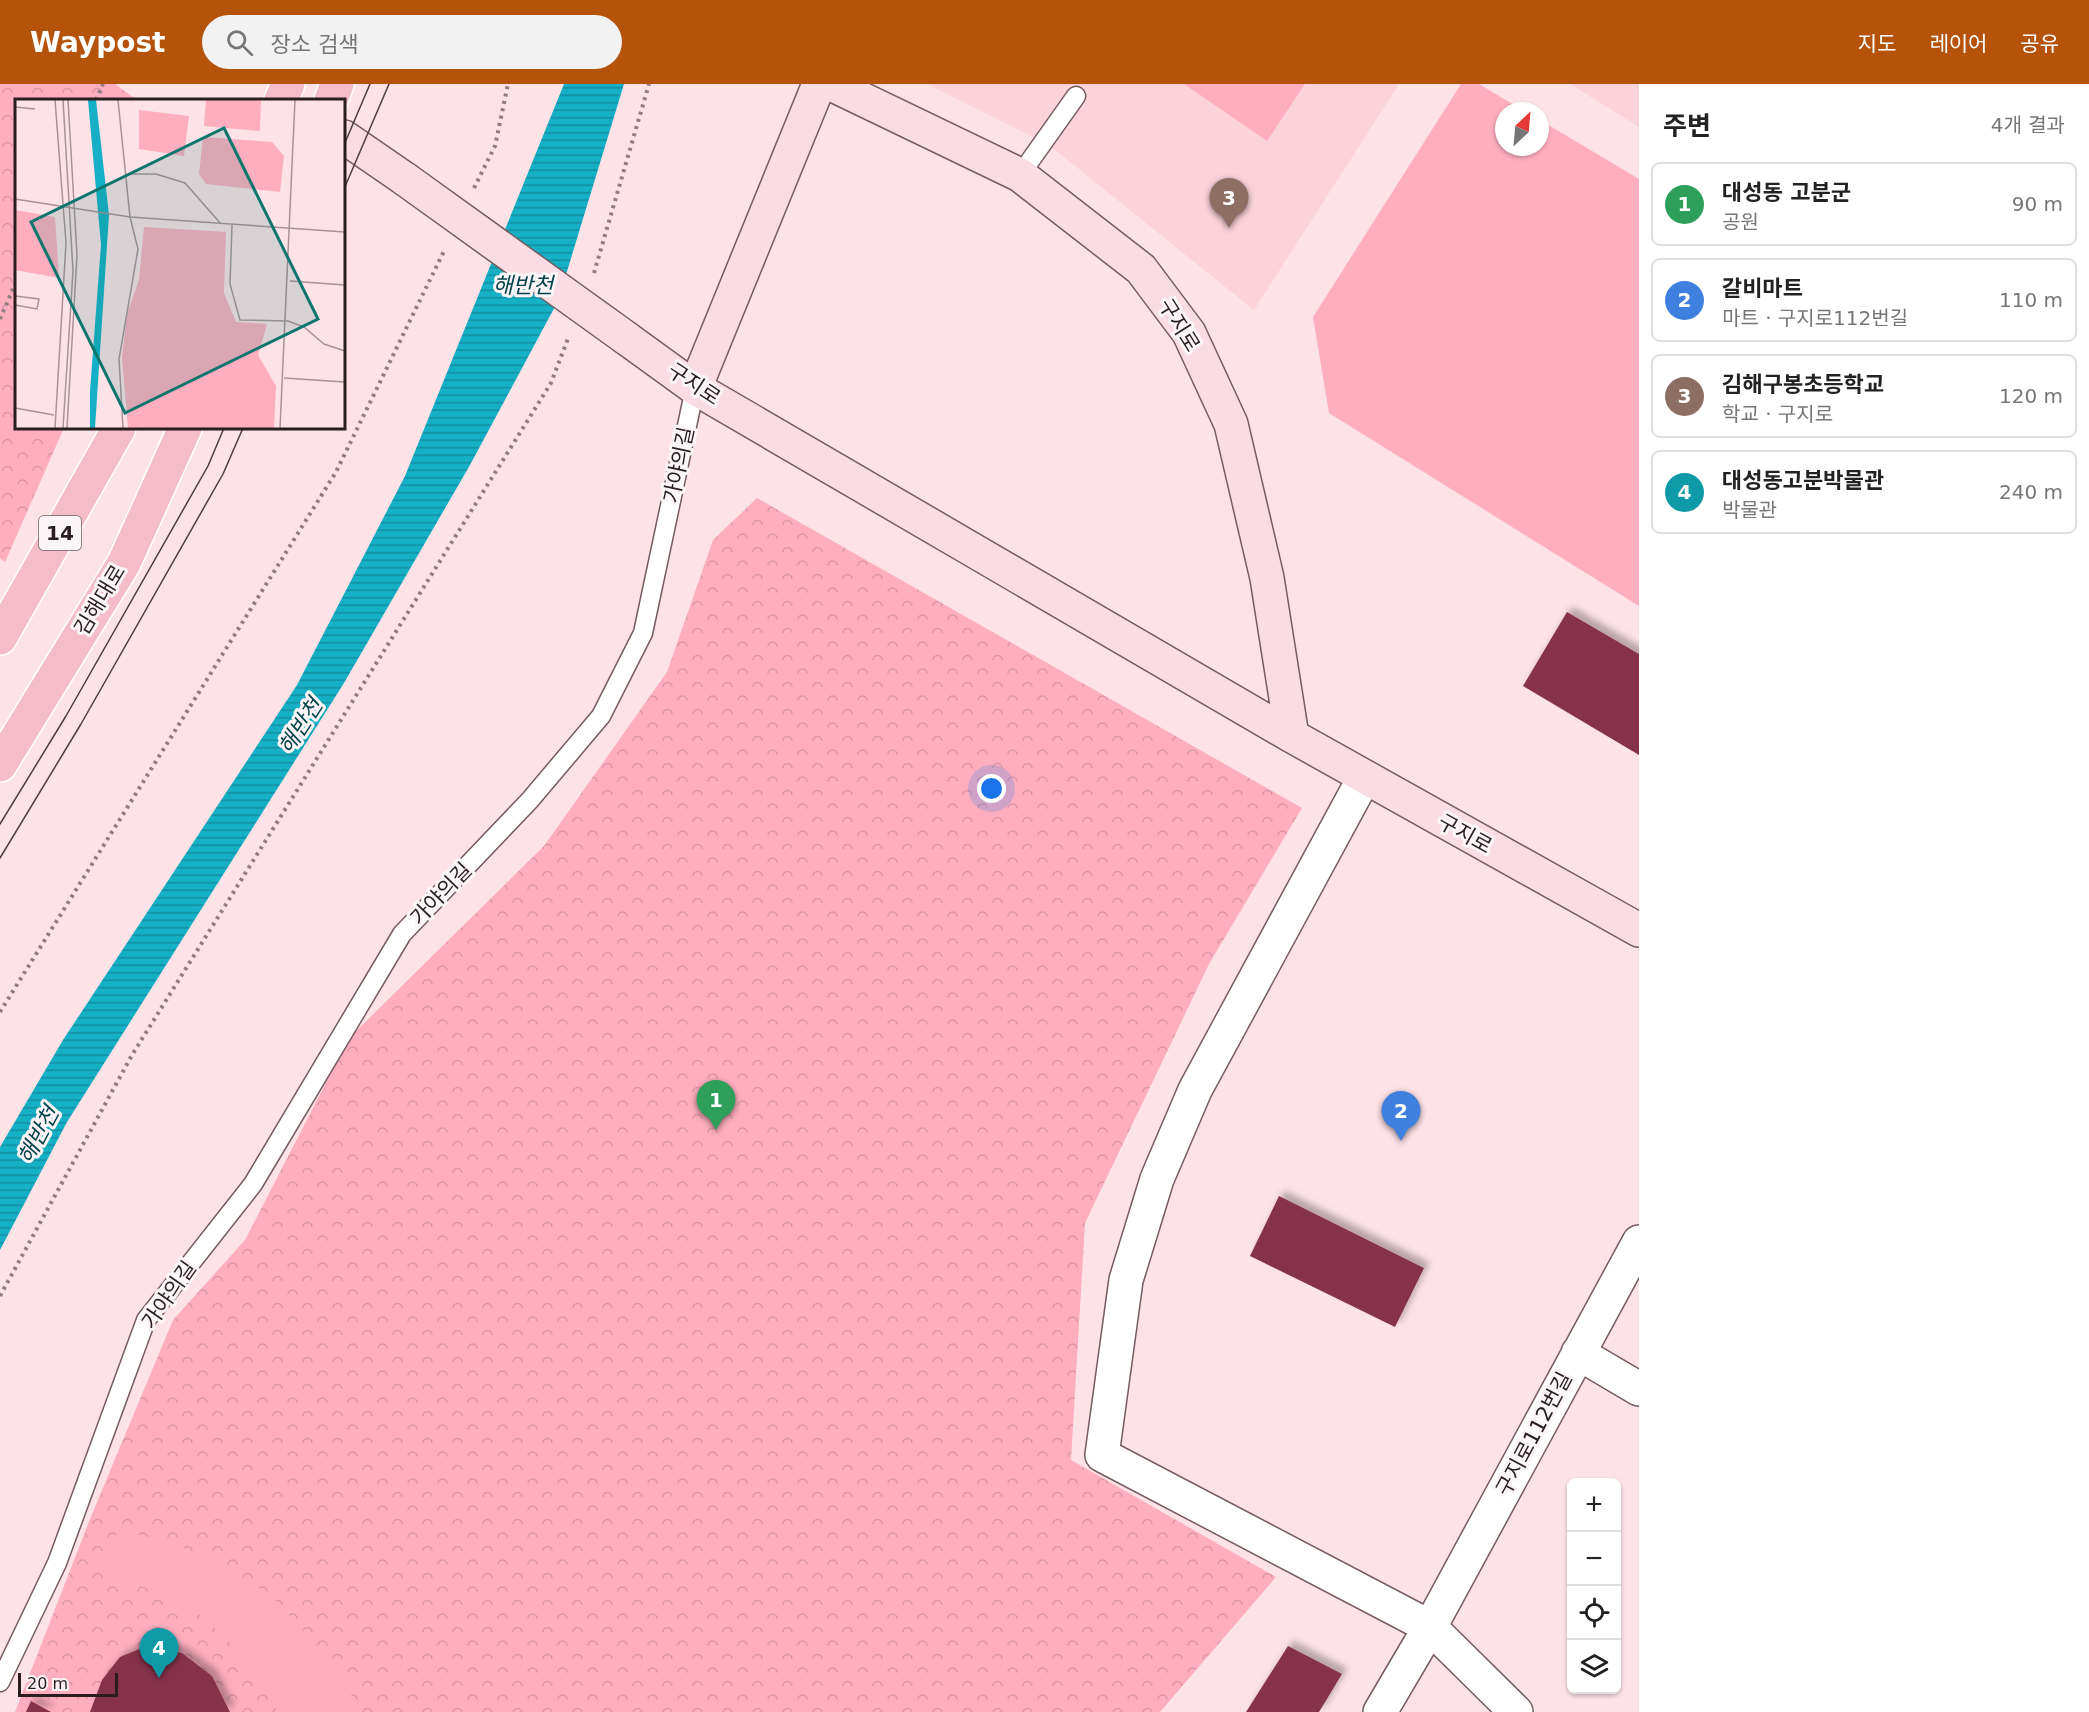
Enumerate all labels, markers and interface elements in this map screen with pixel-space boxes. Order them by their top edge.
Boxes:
search box [202,15,622,69]
text: Waypost [30,26,166,59]
icon: search [223,26,256,59]
text: 장소 검색 [271,32,358,57]
text: 지도 [1858,32,1896,56]
text: 레이어 [1929,32,1987,56]
text: 공유 [2020,32,2059,56]
inset map [15,99,345,429]
north arrow [1495,102,1549,156]
text: 주변 [1663,111,1711,141]
text: 4개 결과 [1991,113,2065,137]
pin: 3 [1210,178,1248,228]
text: 대성동 고분군 [1722,180,1851,205]
text: 1 [1678,192,1691,216]
text: 90 m [2012,192,2063,216]
text: 공원 [1722,210,1759,234]
water label: 해반천 [493,273,556,298]
text: 갈비마트 [1722,276,1803,301]
text: 2 [1678,288,1691,312]
text: 110 m [1999,288,2063,312]
street label: 구지로 [1153,294,1205,356]
text: 마트 · 구지로112번길 [1722,306,1908,330]
street label: 구지로 [663,358,725,410]
text: 김해구봉초등학교 [1722,372,1884,397]
text: 3 [1678,384,1691,408]
text: 120 m [1999,384,2063,408]
text: 학교 · 구지로 [1722,402,1833,426]
street label: 가야의길 [659,425,699,505]
text: 대성동고분박물관 [1722,468,1884,493]
text: 4 [1678,480,1691,504]
text: 240 m [1999,480,2063,504]
text: 박물관 [1722,498,1777,522]
road number: 14 [39,516,81,550]
street label: 김해대로 [70,561,130,639]
water label: 해반천 [273,692,329,759]
your location [977,774,1006,803]
street label: 구지로 [1434,809,1496,859]
street label: 가야의길 [406,858,476,930]
pin: 1 [696,1080,736,1130]
pin: 2 [1382,1092,1420,1141]
water label: 해반천 [13,1100,65,1168]
street label: 가야의길 [137,1256,201,1334]
street label: 구지로112번길 [1491,1368,1577,1500]
map controls [1567,1478,1621,1694]
button: + [1567,1478,1621,1532]
button: − [1567,1532,1621,1586]
button: locate [1567,1586,1621,1640]
pin: 4 [140,1628,178,1678]
button: layers [1567,1640,1621,1694]
scale bar [18,1670,118,1698]
text: 20 m [27,1674,68,1693]

